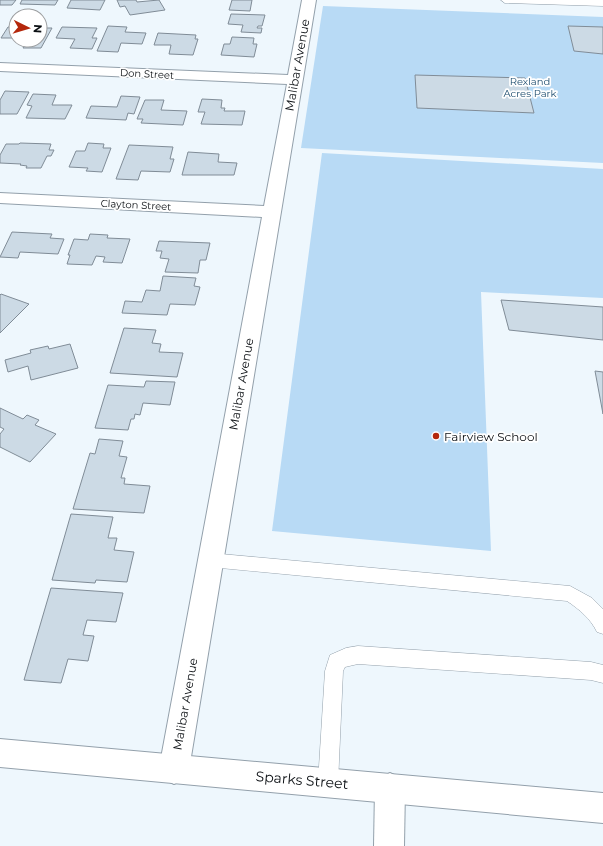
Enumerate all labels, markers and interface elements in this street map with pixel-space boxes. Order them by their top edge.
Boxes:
north arrow [8,8,48,48]
street label: Malibar Avenue [282,18,312,112]
text: N [31,24,45,34]
street label: Don Street [120,66,174,82]
park label: Rexland Acres Park [503,75,557,100]
street label: Clayton Street [100,197,172,213]
street label: Malibar Avenue [226,337,256,431]
place label: Fairview School [444,429,538,444]
marker: Fairview School [431,431,441,441]
street label: Malibar Avenue [170,657,200,751]
street label: Sparks Street [255,767,349,793]

